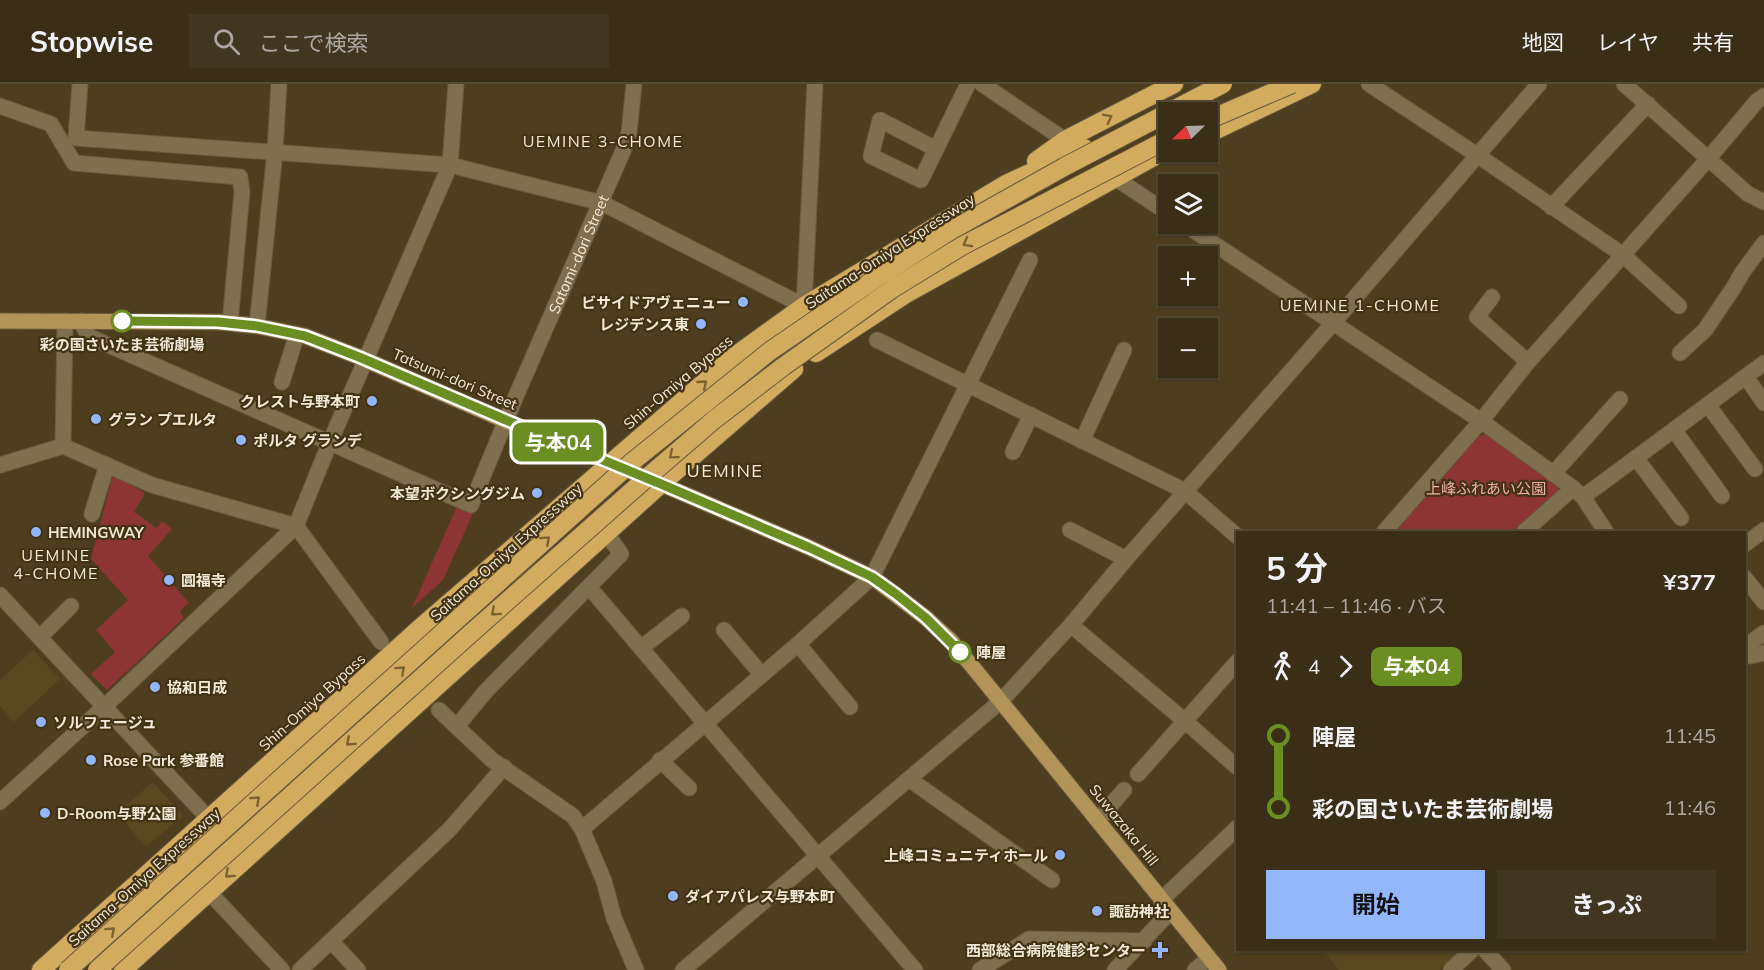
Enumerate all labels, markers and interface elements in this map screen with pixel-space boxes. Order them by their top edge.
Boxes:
search box [189,14,609,68]
text: Stopwise [30,24,153,59]
icon: search [210,25,243,58]
text: ここで検索 [258,29,368,57]
text: 地図 [1522,29,1564,55]
text: レイヤ [1597,29,1659,55]
text: 共有 [1692,29,1734,55]
north arrow [1158,102,1218,162]
map controls [1158,102,1218,378]
one-way arrow [1101,114,1112,125]
district label: UEMINE 3-CHOME [523,131,683,151]
button: layers [1158,174,1218,234]
street label: Saitama-Omiya Expressway [802,189,978,313]
street label: Satomi-dori Street [544,192,612,316]
one-way arrow [963,236,974,247]
button: + [1158,246,1218,306]
place label: ビサイドアヴェニュー [581,293,731,312]
marker: ビサイドアヴェニュー [736,295,750,309]
district label: UEMINE 1-CHOME [1280,295,1440,315]
marker: 彩の国さいたま芸術劇場 [111,310,133,332]
place label: レジデンス東 [599,315,689,334]
marker: レジデンス東 [694,317,708,331]
button: − [1158,318,1218,378]
street label: Shin-Omiya Bypass [619,331,737,433]
place label: 彩の国さいたま芸術劇場 [40,335,204,354]
street label: Tatsumi-dori Street [390,344,520,414]
one-way arrow [696,380,707,391]
place label: クレスト与野本町 [240,392,360,411]
marker: クレスト与野本町 [365,394,379,408]
place label: グラン プエルタ [108,410,217,429]
marker: グラン プエルタ [89,412,103,426]
line badge: 与本04 [516,422,600,462]
text: 与本04 [524,429,592,455]
place label: ポルタ グランデ [253,431,362,450]
marker: ポルタ グランデ [234,433,248,447]
one-way arrow [669,448,680,459]
district label: UEMINE [687,459,763,482]
street label: Saitama-Omiya Expressway [426,479,586,625]
park label: 上峰ふれあい公園 [1426,479,1546,498]
place label: 本望ボクシングジム [390,484,525,503]
marker: 本望ボクシングジム [530,486,544,500]
place label: HEMINGWAY [48,523,144,542]
marker: HEMINGWAY [29,525,43,539]
one-way arrow [539,536,550,547]
district label: UEMINE 4-CHOME [13,545,99,583]
text: 5 分 [1266,547,1328,588]
text: ¥377 [1663,568,1716,596]
place label: 圓福寺 [181,571,226,590]
marker: 圓福寺 [162,573,176,587]
text: 11:41 – 11:46 · バス [1266,593,1447,618]
one-way arrow [492,605,502,616]
marker: 陣屋 [949,641,971,663]
place label: 陣屋 [976,643,1006,662]
street label: Shin-Omiya Bypass [255,649,369,755]
icon: walk [1266,650,1299,683]
icon: forward [1329,650,1362,683]
text: 与本04 [1383,653,1450,679]
text: 4 [1308,654,1320,679]
one-way arrow [394,666,405,677]
place label: 協和日成 [167,678,227,697]
marker: 協和日成 [148,680,162,694]
place label: ソルフェージュ [53,713,157,732]
marker: ソルフェージュ [34,715,48,729]
text: 陣屋 [1312,723,1356,751]
text: 11:45 [1663,723,1716,748]
one-way arrow [346,735,357,746]
place label: Rose Park 参番館 [103,751,224,770]
marker: Rose Park 参番館 [84,753,98,767]
street label: Suwazaka Hill [1085,780,1163,870]
text: 彩の国さいたま芸術劇場 [1312,795,1553,823]
text: 11:46 [1663,795,1716,820]
one-way arrow [249,796,260,807]
place label: D-Room与野公園 [57,804,177,823]
street label: Saitama-Omiya Expressway [64,804,224,950]
marker: D-Room与野公園 [38,806,52,820]
place label: 上峰コミュニティホール [884,846,1048,865]
marker: 上峰コミュニティホール [1053,848,1067,862]
one-way arrow [225,866,236,877]
button: 開始 [1266,870,1485,939]
button: きっぷ [1497,870,1716,939]
place label: ダイアパレス与野本町 [685,887,835,906]
marker: ダイアパレス与野本町 [666,889,680,903]
place label: 諏訪神社 [1109,902,1169,921]
marker: 諏訪神社 [1090,904,1104,918]
one-way arrow [105,927,115,938]
place label: 西部総合病院健診センター [966,941,1146,960]
marker: 西部総合病院健診センター [1151,941,1169,959]

